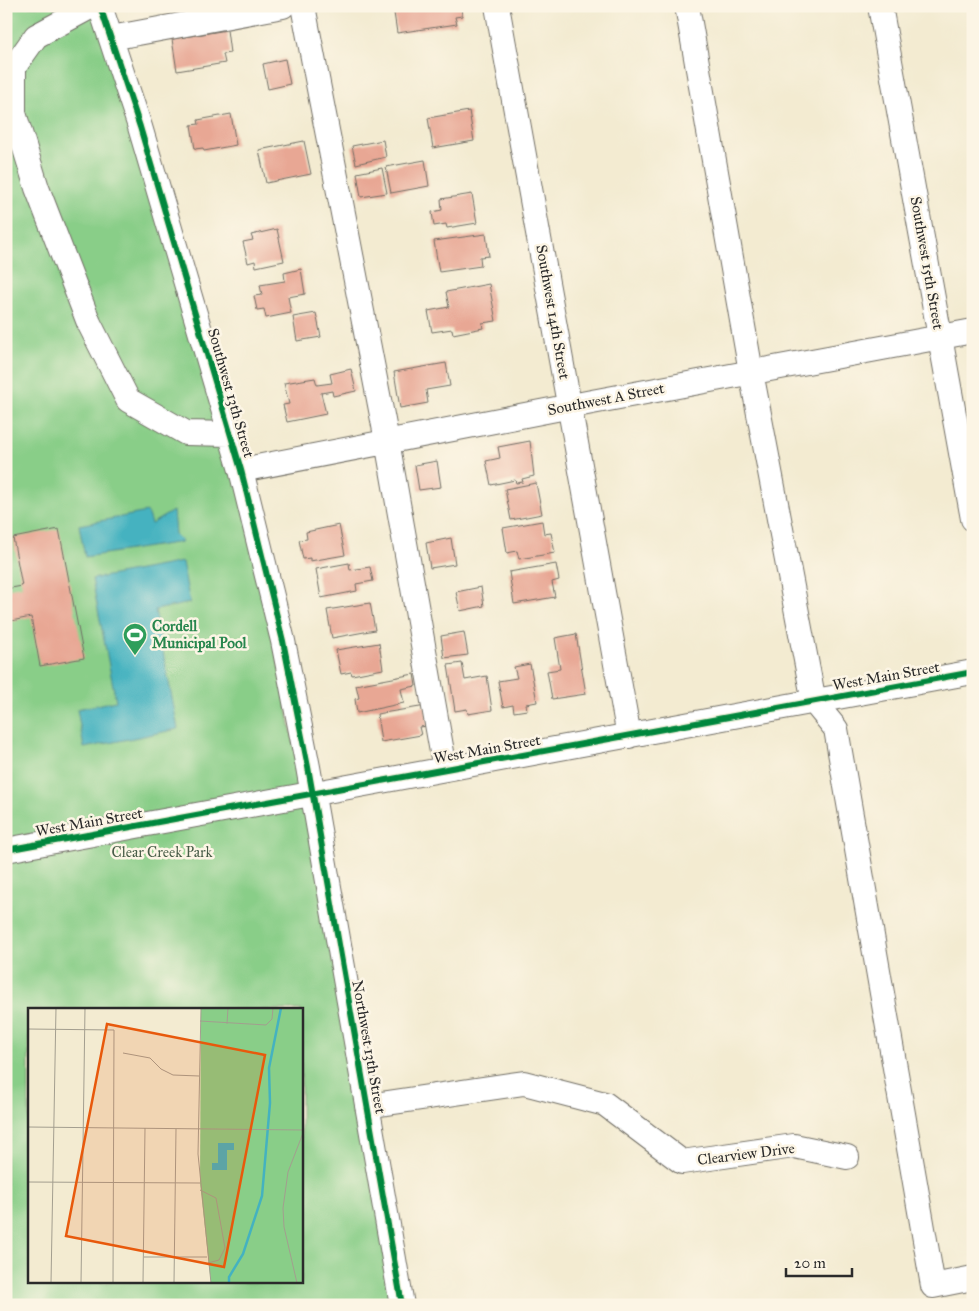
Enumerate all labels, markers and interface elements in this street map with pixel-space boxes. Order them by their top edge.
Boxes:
street label: Southwest 15th Street [906,195,948,332]
street label: Southwest 14th Street [532,243,574,381]
street label: Southwest 13th Street [204,326,258,460]
street label: Southwest A Street [546,379,666,419]
place label: Cordell Municipal Pool [152,617,248,653]
sports icon: Cordell Municipal Pool [122,622,148,656]
street label: West Main Street [831,658,942,694]
street label: West Main Street [432,731,543,767]
street label: West Main Street [34,804,145,840]
park label: Clear Creek Park [111,843,213,861]
street label: Northwest 13th Street [348,979,390,1116]
inset map [28,1008,302,1284]
street label: Clearview Drive [696,1139,796,1169]
scale bar [786,1246,853,1278]
text: 20 m [794,1254,826,1272]

